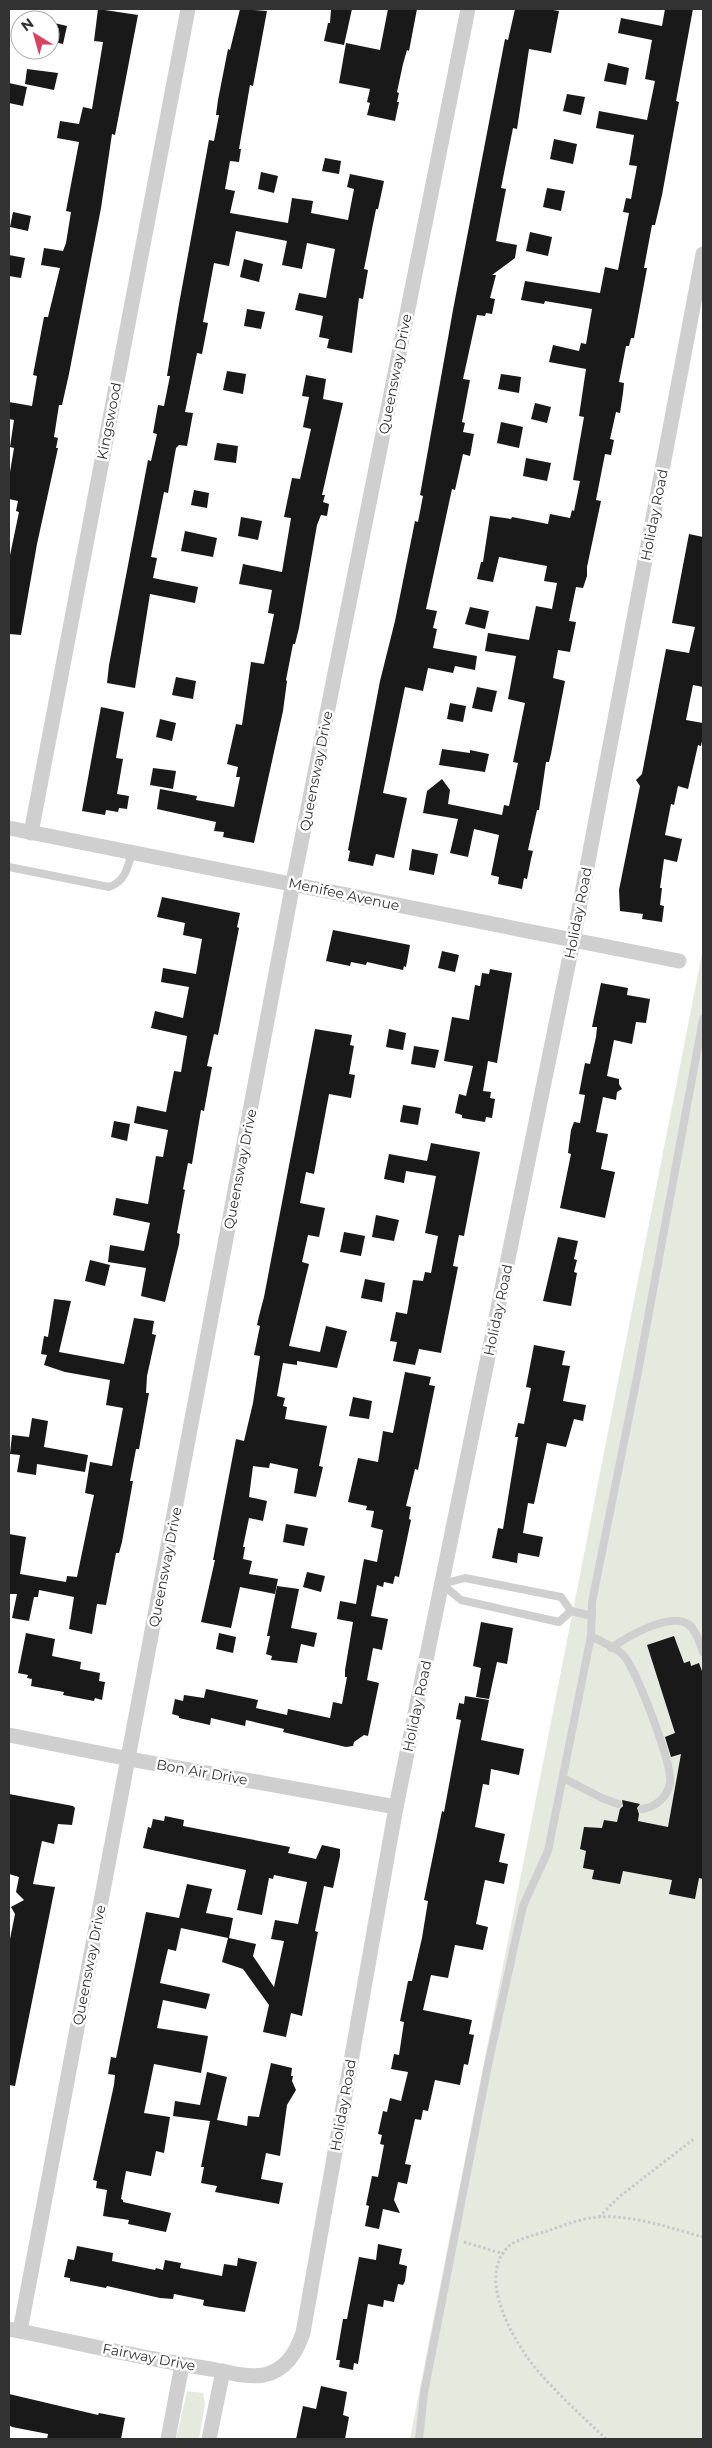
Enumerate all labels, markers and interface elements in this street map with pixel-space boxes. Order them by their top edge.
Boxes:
north arrow [10,10,60,60]
text: N [17,14,37,35]
street label: Queensway Drive [375,312,415,436]
street label: Kingswood [93,381,125,461]
street label: Holiday Road [636,468,672,562]
street label: Queensway Drive [296,709,336,833]
street label: Holiday Road [560,866,596,960]
street label: Menifee Avenue [287,873,401,915]
street label: Queensway Drive [220,1107,260,1231]
street label: Holiday Road [480,1263,516,1357]
street label: Queensway Drive [145,1505,185,1629]
street label: Holiday Road [399,1659,435,1753]
street label: Bon Air Drive [155,1755,249,1789]
street label: Queensway Drive [69,1903,109,2027]
street label: Holiday Road [326,2058,360,2152]
street label: Fairway Drive [101,2339,197,2375]

